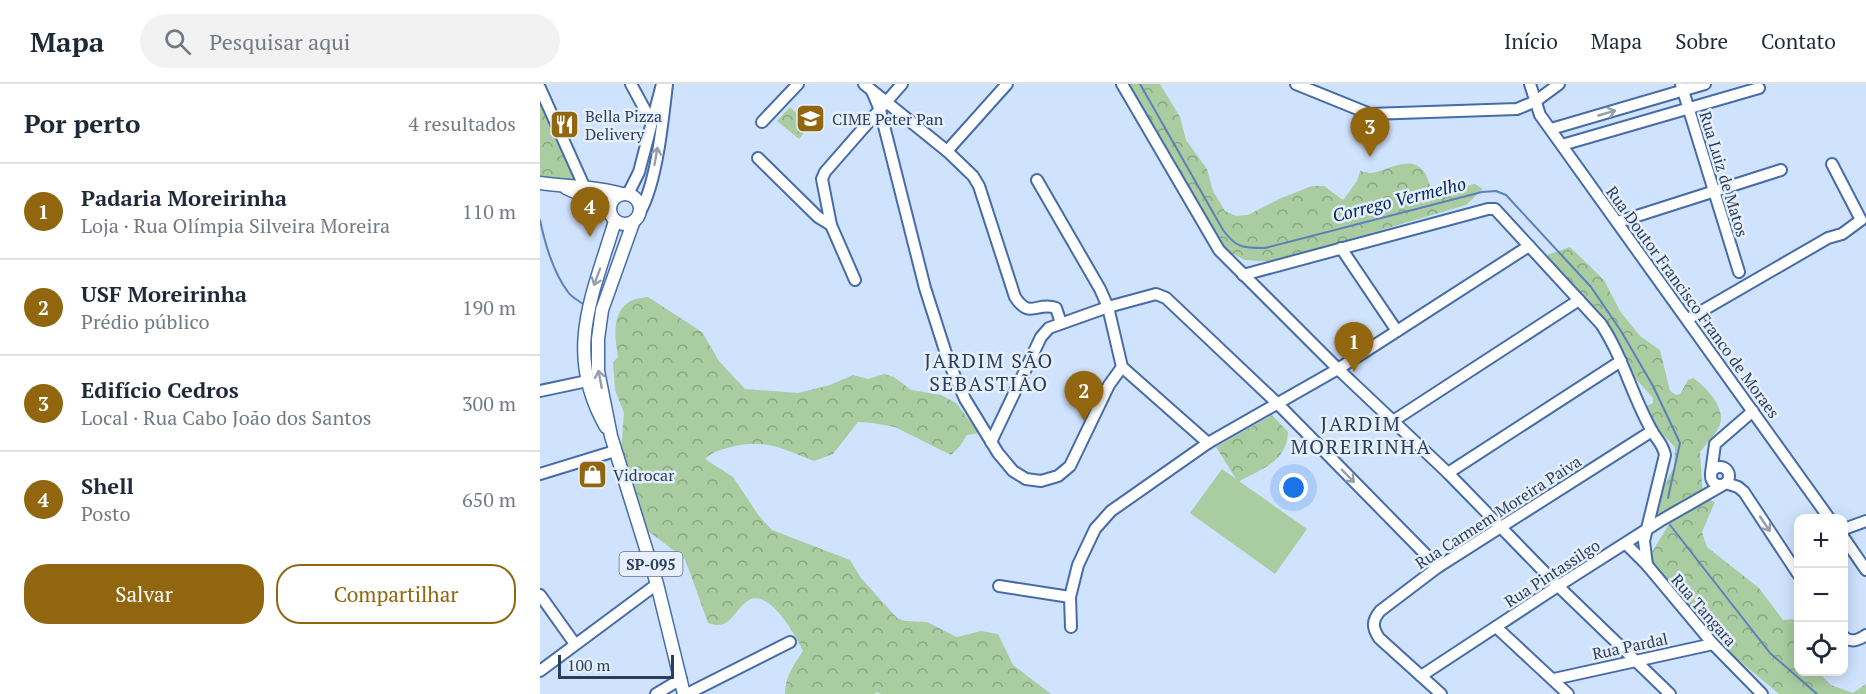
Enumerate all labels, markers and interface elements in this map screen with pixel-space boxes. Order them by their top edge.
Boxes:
search box [140,14,560,68]
text: Mapa [30,23,104,60]
icon: search [161,25,194,58]
text: Pesquisar aqui [209,27,351,56]
text: Início [1504,27,1558,55]
text: Mapa [1591,27,1642,55]
text: Sobre [1675,27,1728,55]
text: Contato [1761,27,1836,55]
school or university icon: CIME Peter Pan [795,103,827,135]
place label: Bella Pizza Delivery [585,105,662,145]
text: Por perto [24,106,140,140]
pin: 3 [1350,107,1390,157]
one-way arrow [1597,107,1616,118]
place label: CIME Peter Pan [832,108,944,130]
street label: Rua Luiz de Matos [1694,108,1754,240]
restaurant icon: Bella Pizza Delivery [548,109,580,141]
text: 4 resultados [408,110,516,137]
one-way arrow [651,147,662,166]
water label: Corrego Vermelho [1330,171,1468,227]
street label: Rua Doutor Francisco Franco de Moraes [1601,181,1785,423]
text: Padaria Moreirinha [81,183,287,212]
pin: 4 [571,188,610,237]
text: 1 [38,198,49,225]
text: 110 m [462,198,516,225]
text: Loja · Rua Olímpia Silveira Moreira [81,212,390,239]
one-way arrow [591,267,602,285]
text: USF Moreirinha [81,279,247,308]
text: 2 [38,294,49,321]
text: 190 m [462,294,516,321]
text: Prédio público [81,308,209,335]
pin: 1 [1334,322,1374,372]
district label: JARDIM SÃO SEBASTIÃO [924,347,1054,397]
one-way arrow [594,369,605,389]
pin: 2 [1064,372,1104,421]
text: Edifício Cedros [81,375,239,404]
text: 3 [38,390,49,417]
text: 300 m [462,390,516,417]
text: Local · Rua Cabo João dos Santos [81,404,371,431]
district label: JARDIM MOREIRINHA [1290,410,1432,460]
street label: Rua Carmem Moreira Paiva [1411,450,1585,574]
shop icon: Vidrocar [576,459,608,491]
place label: Vidrocar [613,464,675,486]
one-way arrow [1341,468,1356,483]
text: Shell [81,471,134,500]
your location [1279,473,1308,502]
text: 4 [38,486,49,513]
text: 650 m [462,486,516,513]
text: Posto [81,500,131,527]
map controls [1794,514,1848,676]
button: + [1794,514,1848,568]
one-way arrow [1759,515,1771,532]
street label: Rua Pintassilgo [1500,534,1604,612]
road number: SP-095 [620,552,682,576]
button: Salvar [24,564,264,624]
button: Compartilhar [276,564,516,624]
button: − [1794,568,1848,622]
street label: Rua Tangara [1666,569,1742,651]
button: locate [1794,622,1848,676]
street label: Rua Pardal [1590,627,1670,665]
scale bar [558,652,674,680]
text: 100 m [567,654,610,676]

